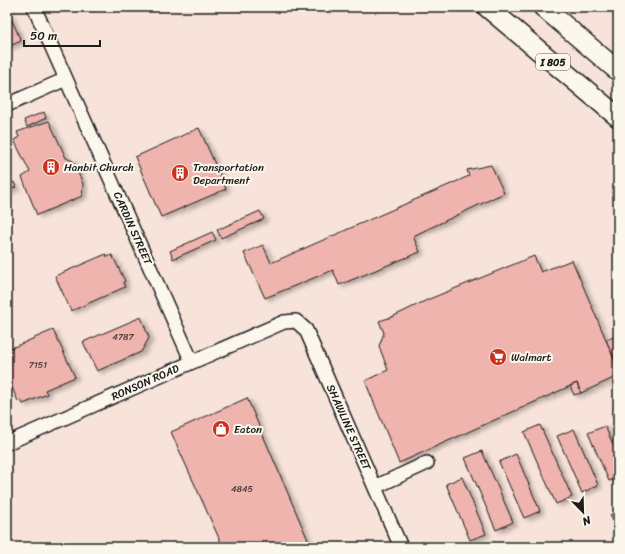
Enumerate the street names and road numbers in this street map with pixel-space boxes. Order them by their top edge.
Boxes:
road number: I 805 [536,54,570,70]
street label: CARDIN STREET [108,189,158,269]
street label: RONSON ROAD [108,359,183,406]
street label: SHAWLINE STREET [321,381,376,474]

